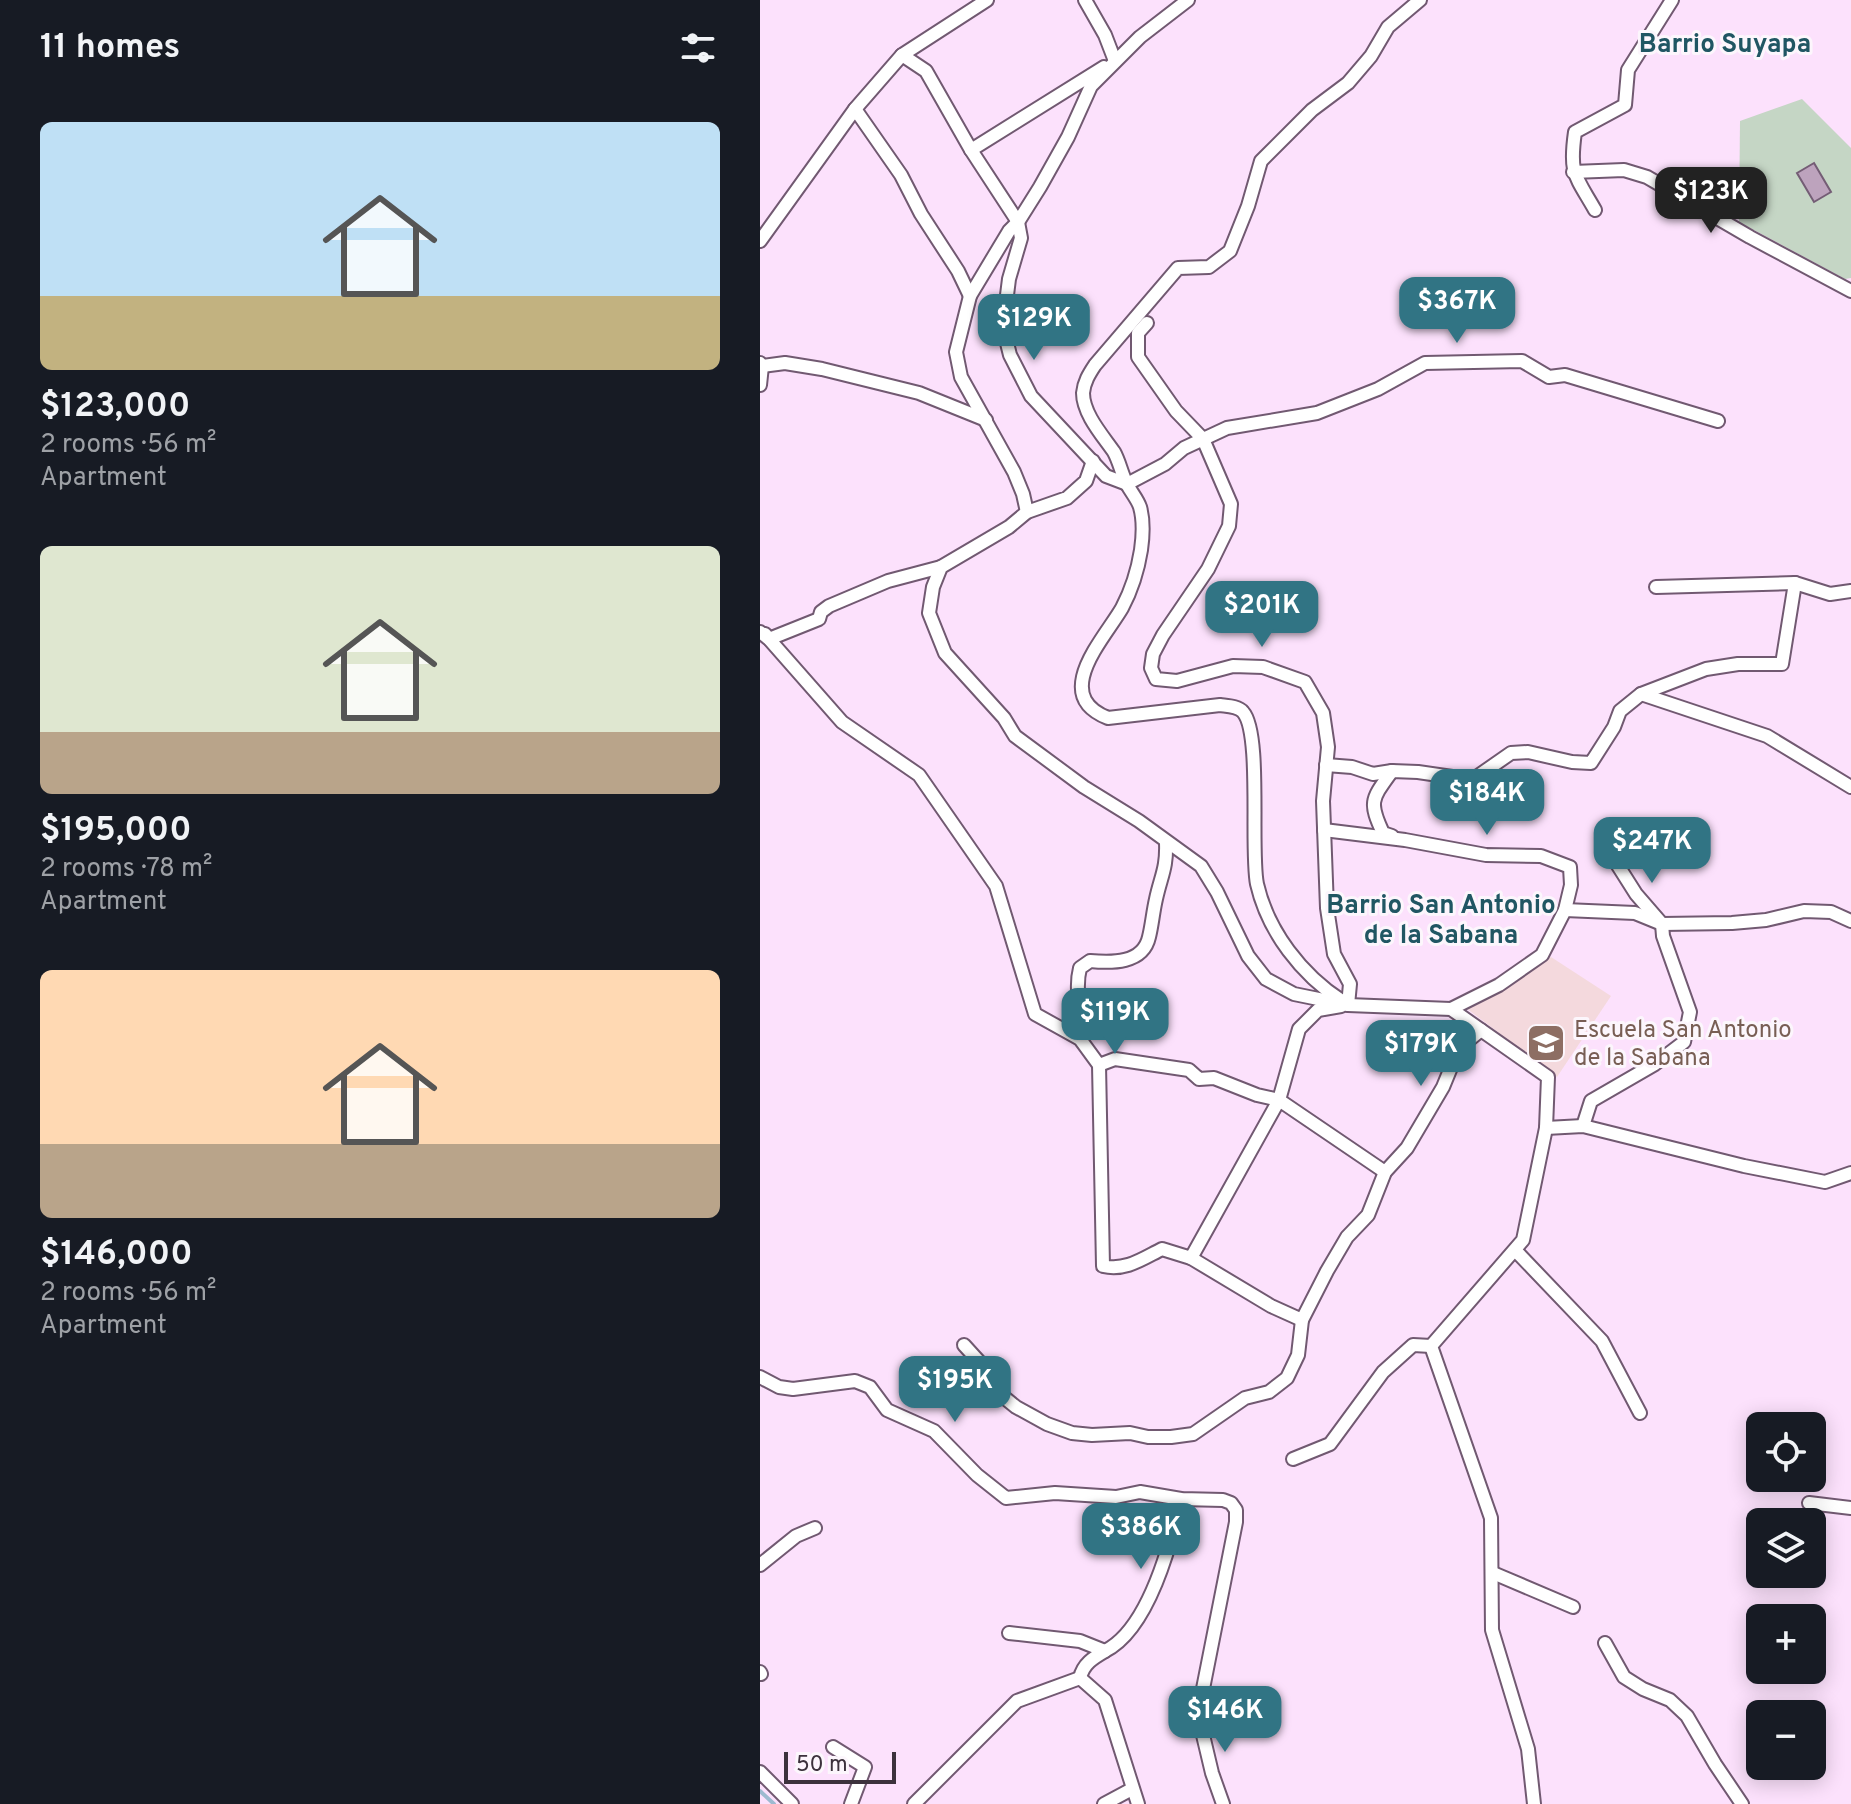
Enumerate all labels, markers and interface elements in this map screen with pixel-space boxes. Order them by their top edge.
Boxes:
icon: filters [676,26,720,70]
text: 11 homes [40,27,180,70]
district label: Barrio Suyapa [1639,29,1811,62]
pin: $123K [1655,167,1767,235]
icon: home [308,174,452,318]
text: $123K [1673,176,1749,209]
pin: $367K [1401,277,1513,345]
text: $367K [1417,286,1497,319]
pin: $129K [978,294,1090,362]
text: $129K [996,303,1072,336]
text: $123,000 [40,386,190,429]
text: 2 rooms · 56 m² [40,429,216,462]
text: Apartment [40,462,167,495]
pin: $201K [1206,581,1318,649]
text: $201K [1223,590,1301,623]
icon: home [308,598,452,742]
pin: $184K [1431,769,1543,837]
text: $184K [1448,778,1526,811]
text: $195,000 [40,810,192,853]
pin: $247K [1596,817,1708,885]
text: $247K [1612,826,1692,859]
text: 2 rooms · 78 m² [40,853,212,886]
text: Apartment [40,886,167,919]
district label: Barrio San Antonio de la Sabana [1326,890,1556,953]
pin: $119K [1059,988,1171,1056]
text: $119K [1080,997,1150,1030]
place label: Escuela San Antonio de la Sabana [1574,1016,1792,1074]
pin: $179K [1365,1020,1477,1088]
icon: home [308,1022,452,1166]
school or university icon: Escuela San Antonio de la Sabana [1525,1022,1567,1064]
text: $179K [1384,1029,1458,1062]
text: $146,000 [40,1234,193,1277]
text: 2 rooms · 56 m² [40,1277,216,1310]
text: Apartment [40,1310,167,1343]
pin: $195K [899,1356,1011,1424]
text: $195K [917,1365,993,1398]
map controls [1746,1412,1826,1780]
button: locate [1746,1412,1826,1492]
pin: $386K [1085,1503,1197,1571]
button: layers [1746,1508,1826,1588]
text: $386K [1100,1512,1182,1545]
button: + [1746,1604,1826,1684]
pin: $146K [1169,1686,1281,1754]
text: $146K [1186,1695,1264,1728]
button: − [1746,1700,1826,1780]
scale bar [784,1748,896,1784]
text: 50 m [796,1752,848,1779]

